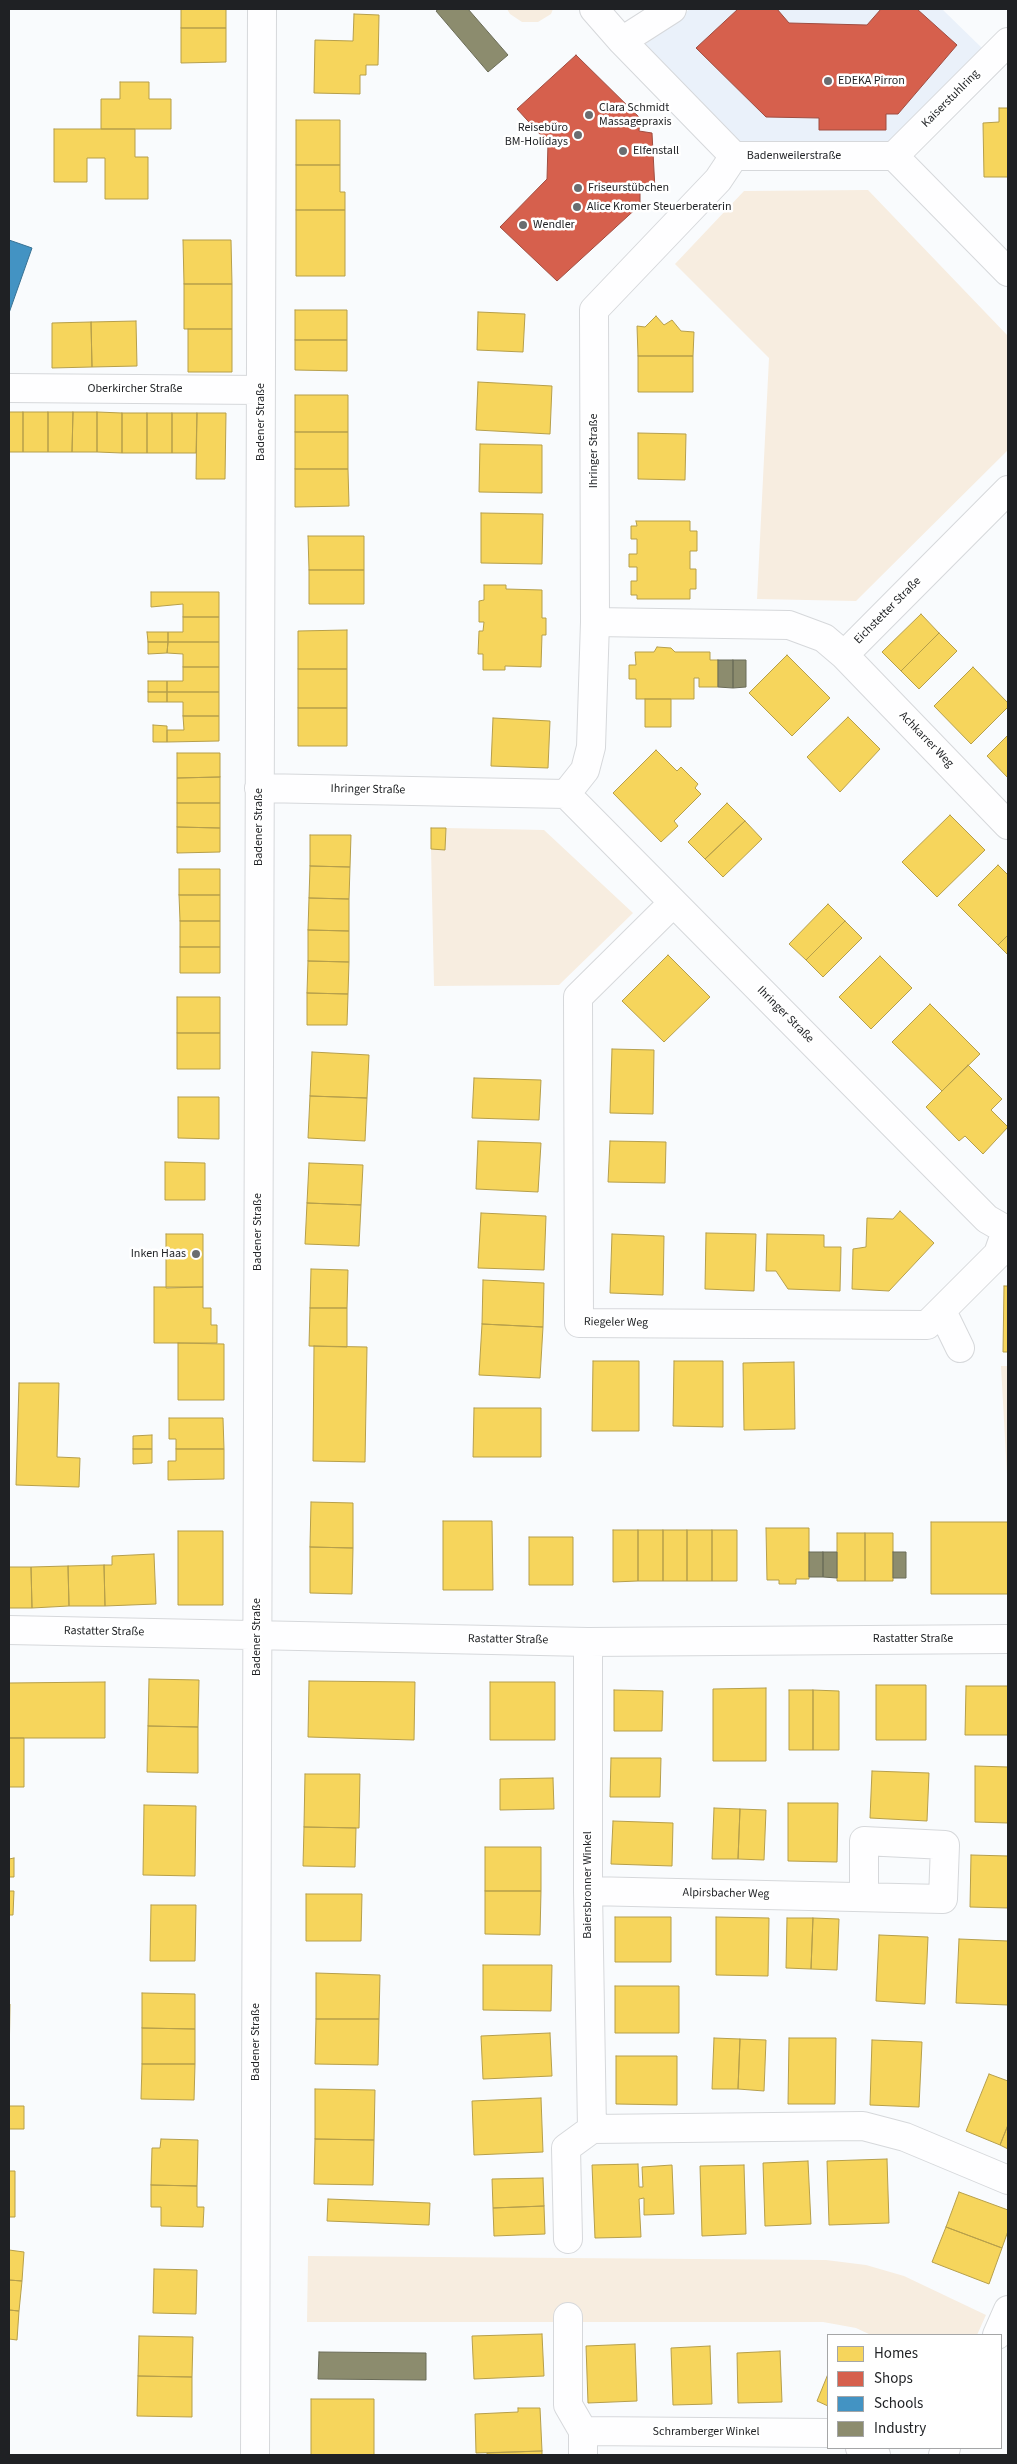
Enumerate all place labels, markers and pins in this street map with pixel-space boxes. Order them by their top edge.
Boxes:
place label: EDEKA Pirron [838,74,905,88]
marker: EDEKA Pirron [822,75,834,87]
place label: Clara Schmidt Massagepraxis [599,101,672,129]
marker: Clara Schmidt Massagepraxis [583,109,595,121]
place label: Reisebüro BM-Holidays [505,121,568,149]
marker: Reisebüro BM-Holidays [572,129,584,141]
place label: Elfenstall [633,144,679,158]
marker: Elfenstall [617,145,629,157]
place label: Friseurstübchen [588,181,669,195]
marker: Friseurstübchen [572,182,584,194]
place label: Alice Kromer Steuerberaterin [587,200,732,214]
marker: Alice Kromer Steuerberaterin [571,201,583,213]
place label: Wendler [533,218,575,232]
marker: Wendler [517,219,529,231]
place label: Inken Haas [131,1247,186,1261]
marker: Inken Haas [190,1248,202,1260]

